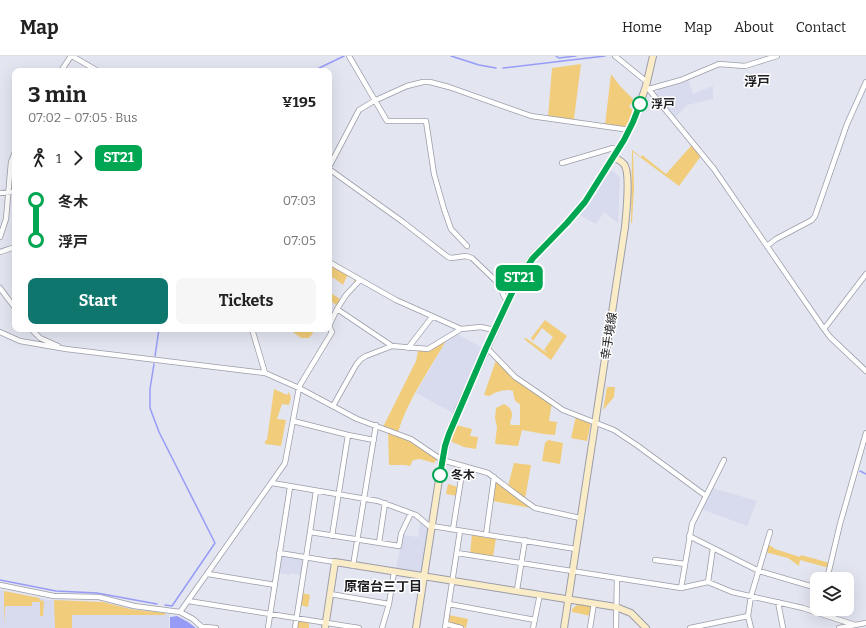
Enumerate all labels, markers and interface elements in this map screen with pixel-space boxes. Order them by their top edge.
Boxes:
text: Map [20,16,59,39]
text: Home [622,19,662,36]
text: Map [684,19,712,36]
text: About [734,19,774,36]
text: Contact [796,19,846,36]
district label: 浮戸 [744,74,770,89]
text: 3 min [28,81,87,108]
text: ¥195 [282,93,316,111]
marker: 浮戸 [632,96,648,112]
place label: 浮戸 [651,97,675,111]
text: 07:02 – 07:05 · Bus [28,110,138,125]
icon: walk [28,147,50,169]
icon: forward [67,147,89,169]
text: ST21 [103,149,134,166]
text: 1 [56,151,61,166]
text: 冬木 [58,193,88,211]
text: 07:03 [283,193,316,208]
text: 浮戸 [58,233,88,251]
text: 07:05 [283,233,316,248]
line badge: ST21 [491,265,547,291]
text: ST21 [504,269,534,286]
button: Start [28,278,168,324]
button: Tickets [176,278,316,324]
street label: 幸手境線 [598,311,620,361]
marker: 冬木 [432,467,448,483]
place label: 冬木 [451,468,475,482]
map controls [810,572,854,616]
button: layers [810,572,854,616]
district label: 原宿台三丁目 [344,579,422,594]

